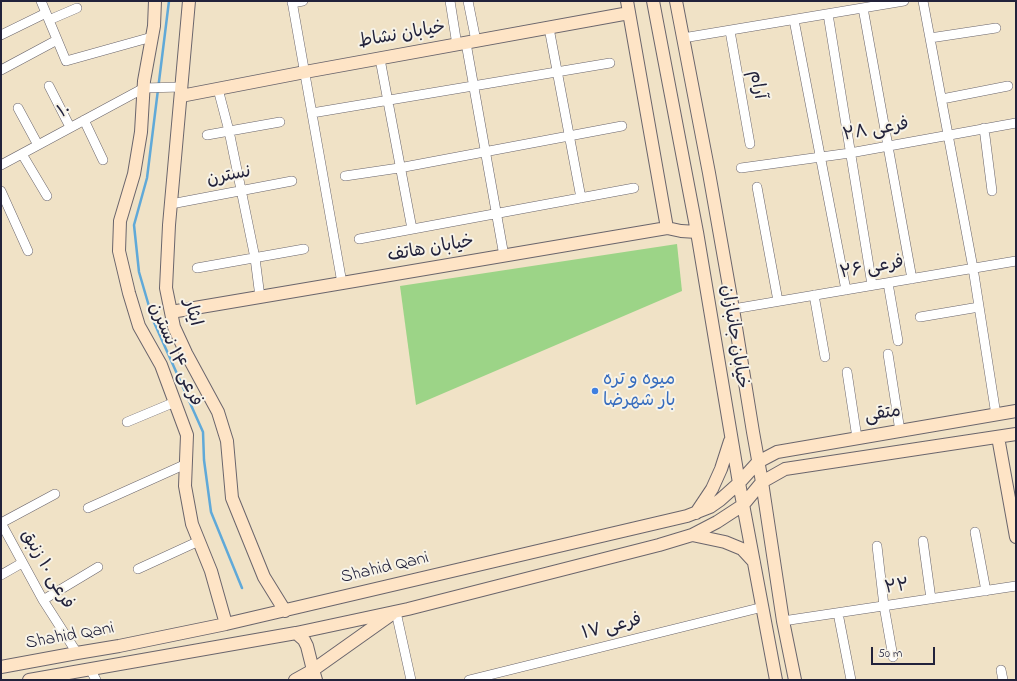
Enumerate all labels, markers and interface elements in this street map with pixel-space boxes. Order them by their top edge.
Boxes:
street label: خیابان نشاط [357,18,447,54]
street label: آرام [743,69,769,101]
street label: ۱۰ [54,100,76,124]
street label: فرعی ۲۸ [841,115,911,147]
street label: نسترن [205,162,253,192]
street label: خیابان هاتف [386,232,476,268]
street label: فرعی ۲۶ [838,253,906,285]
street label: خیابان جانبازان [714,284,752,390]
street label: ایثار [177,297,205,329]
street label: فرعی ۱۴ نسترن [142,300,206,410]
place label: میوه و تره بار شهرضا [603,370,676,412]
marker: میوه و تره بار شهرضا [590,386,600,396]
street label: متقی [863,401,903,429]
street label: فرعی ۱۰ زنبق [15,526,77,614]
street label: Shahid Qani [339,548,431,590]
street label: ۲۲ [883,576,911,600]
street label: فرعی ۱۷ [580,610,644,646]
street label: Shahid Qani [24,619,116,655]
scale bar [873,639,937,665]
text: 50 m [878,645,902,663]

